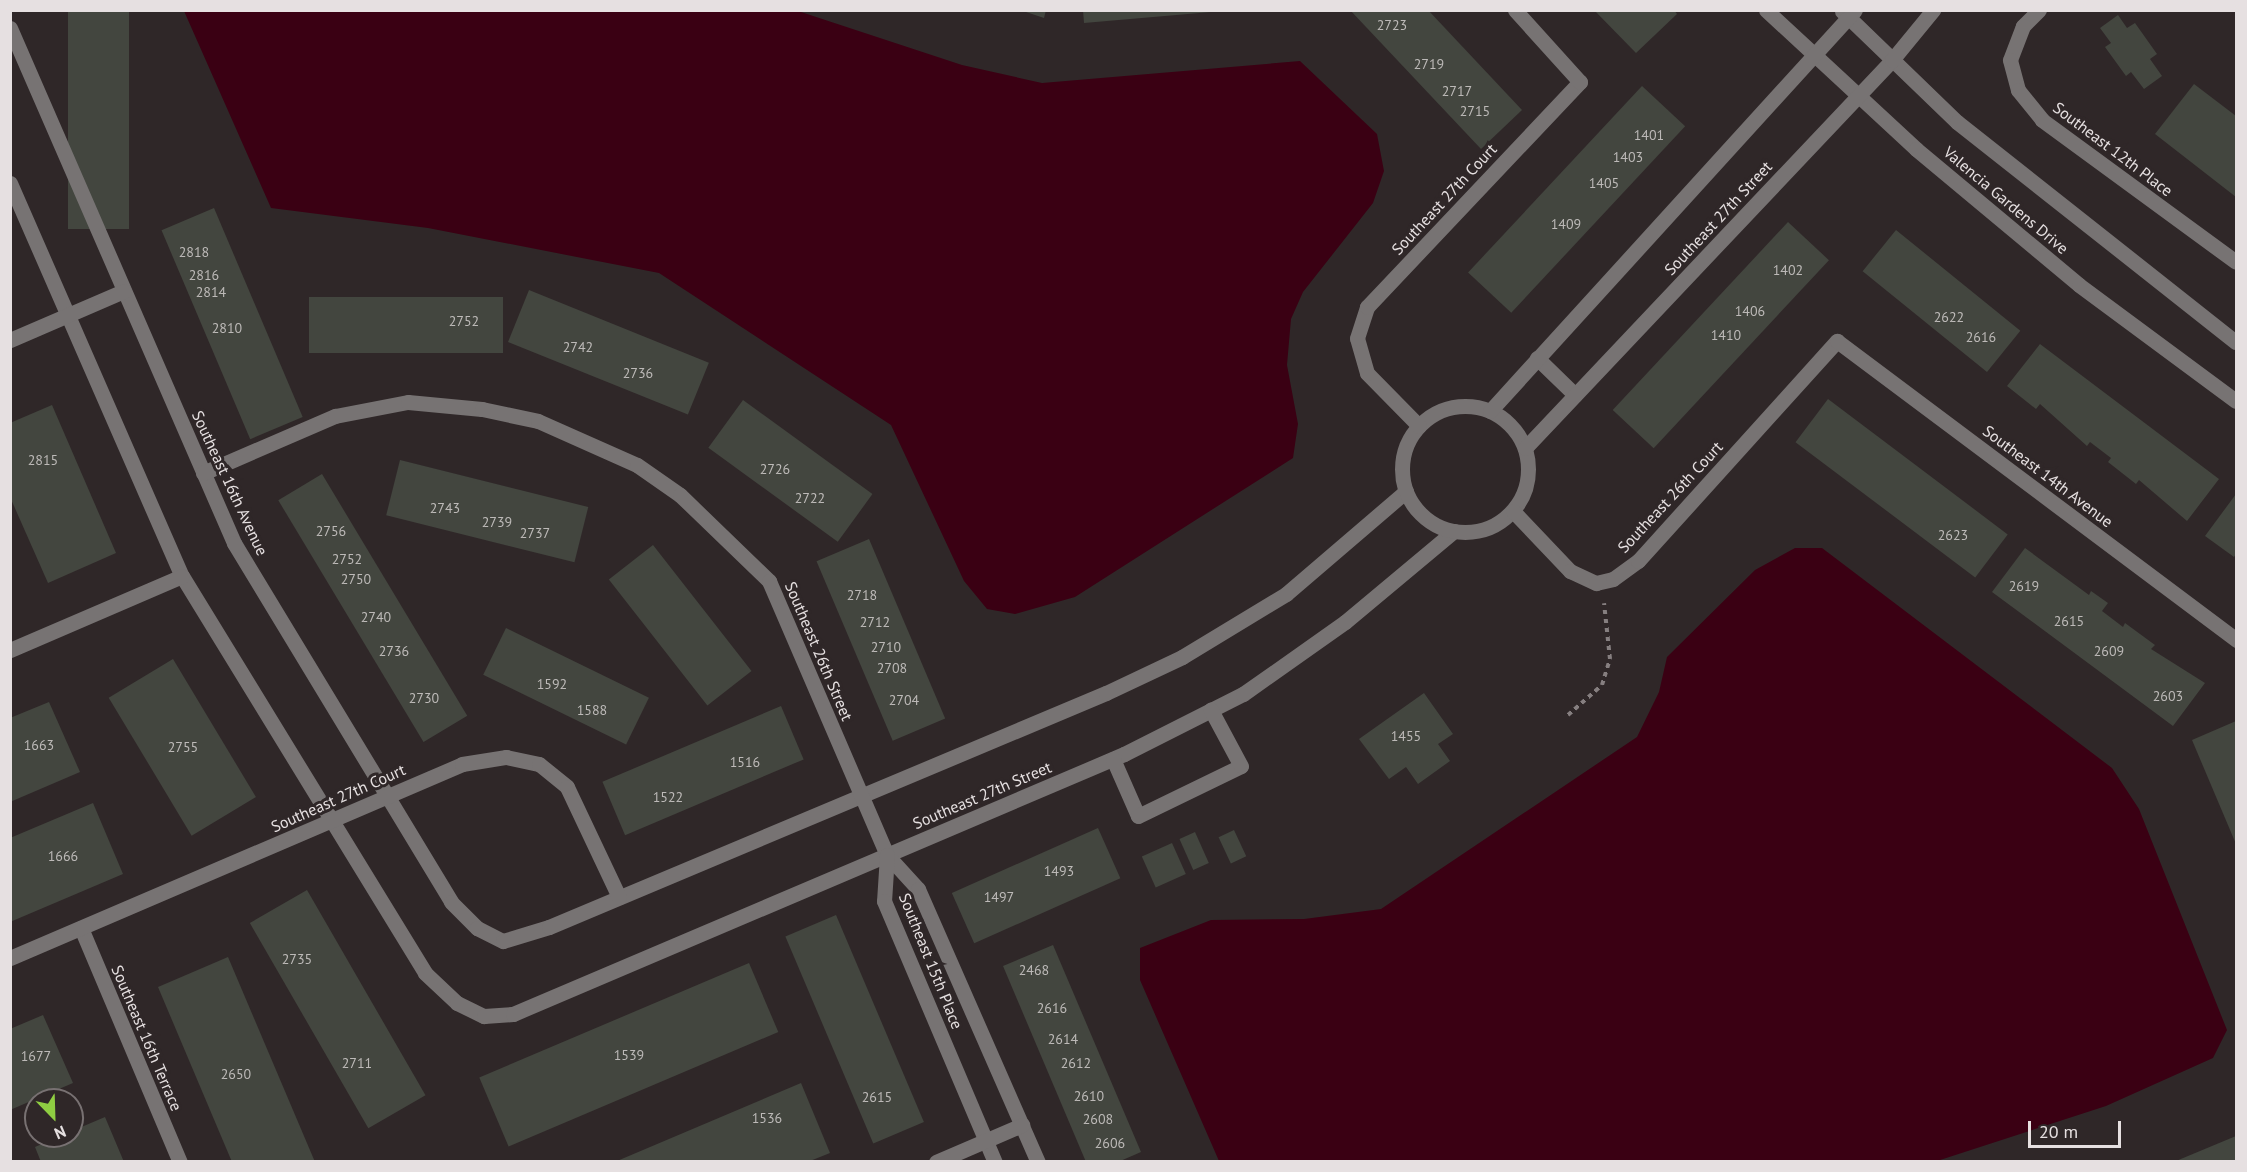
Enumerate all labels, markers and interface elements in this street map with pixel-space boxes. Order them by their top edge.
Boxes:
house number: 2723 [1377,17,1407,33]
house number: 2719 [1414,56,1444,72]
house number: 2717 [1442,83,1472,99]
street label: Southeast 12th Place [2049,98,2177,200]
house number: 2715 [1460,103,1490,119]
house number: 1401 [1634,127,1664,143]
street label: Southeast 27th Court [1388,139,1500,259]
street label: Valencia Gardens Drive [1940,142,2072,258]
house number: 1403 [1613,149,1643,165]
street label: Southeast 27th Street [1660,157,1776,279]
house number: 1405 [1589,175,1619,191]
house number: 1409 [1551,216,1581,232]
house number: 2818 [179,244,209,260]
house number: 1402 [1773,262,1803,278]
house number: 2816 [189,267,219,283]
house number: 2814 [196,284,226,300]
house number: 1406 [1735,303,1765,319]
house number: 2622 [1934,309,1964,325]
house number: 2752 [449,313,479,329]
house number: 2810 [212,320,242,336]
house number: 1410 [1711,327,1741,343]
house number: 2616 [1966,329,1996,345]
house number: 2742 [563,339,593,355]
house number: 2736 [623,365,653,381]
street label: Southeast 16th Avenue [188,407,272,559]
street label: Southeast 14th Avenue [1979,421,2117,531]
street label: Southeast 26th Court [1613,437,1727,557]
house number: 2815 [28,452,58,468]
house number: 2726 [760,461,790,477]
house number: 2722 [795,490,825,506]
house number: 2743 [430,500,460,516]
house number: 2739 [482,514,512,530]
house number: 2756 [316,523,346,539]
house number: 2737 [520,525,550,541]
house number: 2623 [1938,527,1968,543]
house number: 2752 [332,551,362,567]
house number: 2750 [341,571,371,587]
house number: 2619 [2009,578,2039,594]
street label: Southeast 26th Street [781,579,857,723]
house number: 2718 [847,587,877,603]
house number: 2740 [361,609,391,625]
house number: 2615 [2054,613,2084,629]
house number: 2712 [860,614,890,630]
house number: 2710 [871,639,901,655]
house number: 2736 [379,643,409,659]
house number: 2609 [2094,643,2124,659]
house number: 2708 [877,660,907,676]
house number: 1592 [537,676,567,692]
house number: 2603 [2153,688,2183,704]
house number: 2730 [409,690,439,706]
house number: 2704 [889,692,919,708]
house number: 1588 [577,702,607,718]
house number: 1455 [1391,728,1421,744]
house number: 1663 [24,737,54,753]
house number: 2755 [168,739,198,755]
house number: 1516 [730,754,760,770]
street label: Southeast 27th Street [910,757,1054,833]
street label: Southeast 27th Court [268,760,408,836]
house number: 1522 [653,789,683,805]
house number: 1666 [48,848,78,864]
house number: 1493 [1044,863,1074,879]
house number: 1497 [984,889,1014,905]
street label: Southeast 15th Place [895,890,967,1032]
house number: 2735 [282,951,312,967]
street label: Southeast 16th Terrace [107,962,187,1114]
house number: 2468 [1019,962,1049,978]
house number: 2616 [1037,1000,1067,1016]
house number: 2614 [1048,1031,1078,1047]
house number: 1539 [614,1047,644,1063]
house number: 1677 [21,1048,51,1064]
house number: 2711 [342,1055,372,1071]
house number: 2612 [1061,1055,1091,1071]
house number: 2650 [221,1066,251,1082]
north arrow [24,1088,84,1148]
house number: 2610 [1074,1088,1104,1104]
house number: 2615 [862,1089,892,1105]
scale bar [2031,1109,2124,1147]
house number: 1536 [752,1110,782,1126]
house number: 2608 [1083,1111,1113,1127]
text: 20 m [2039,1120,2078,1143]
text: N [52,1121,69,1144]
house number: 2606 [1095,1135,1125,1151]

